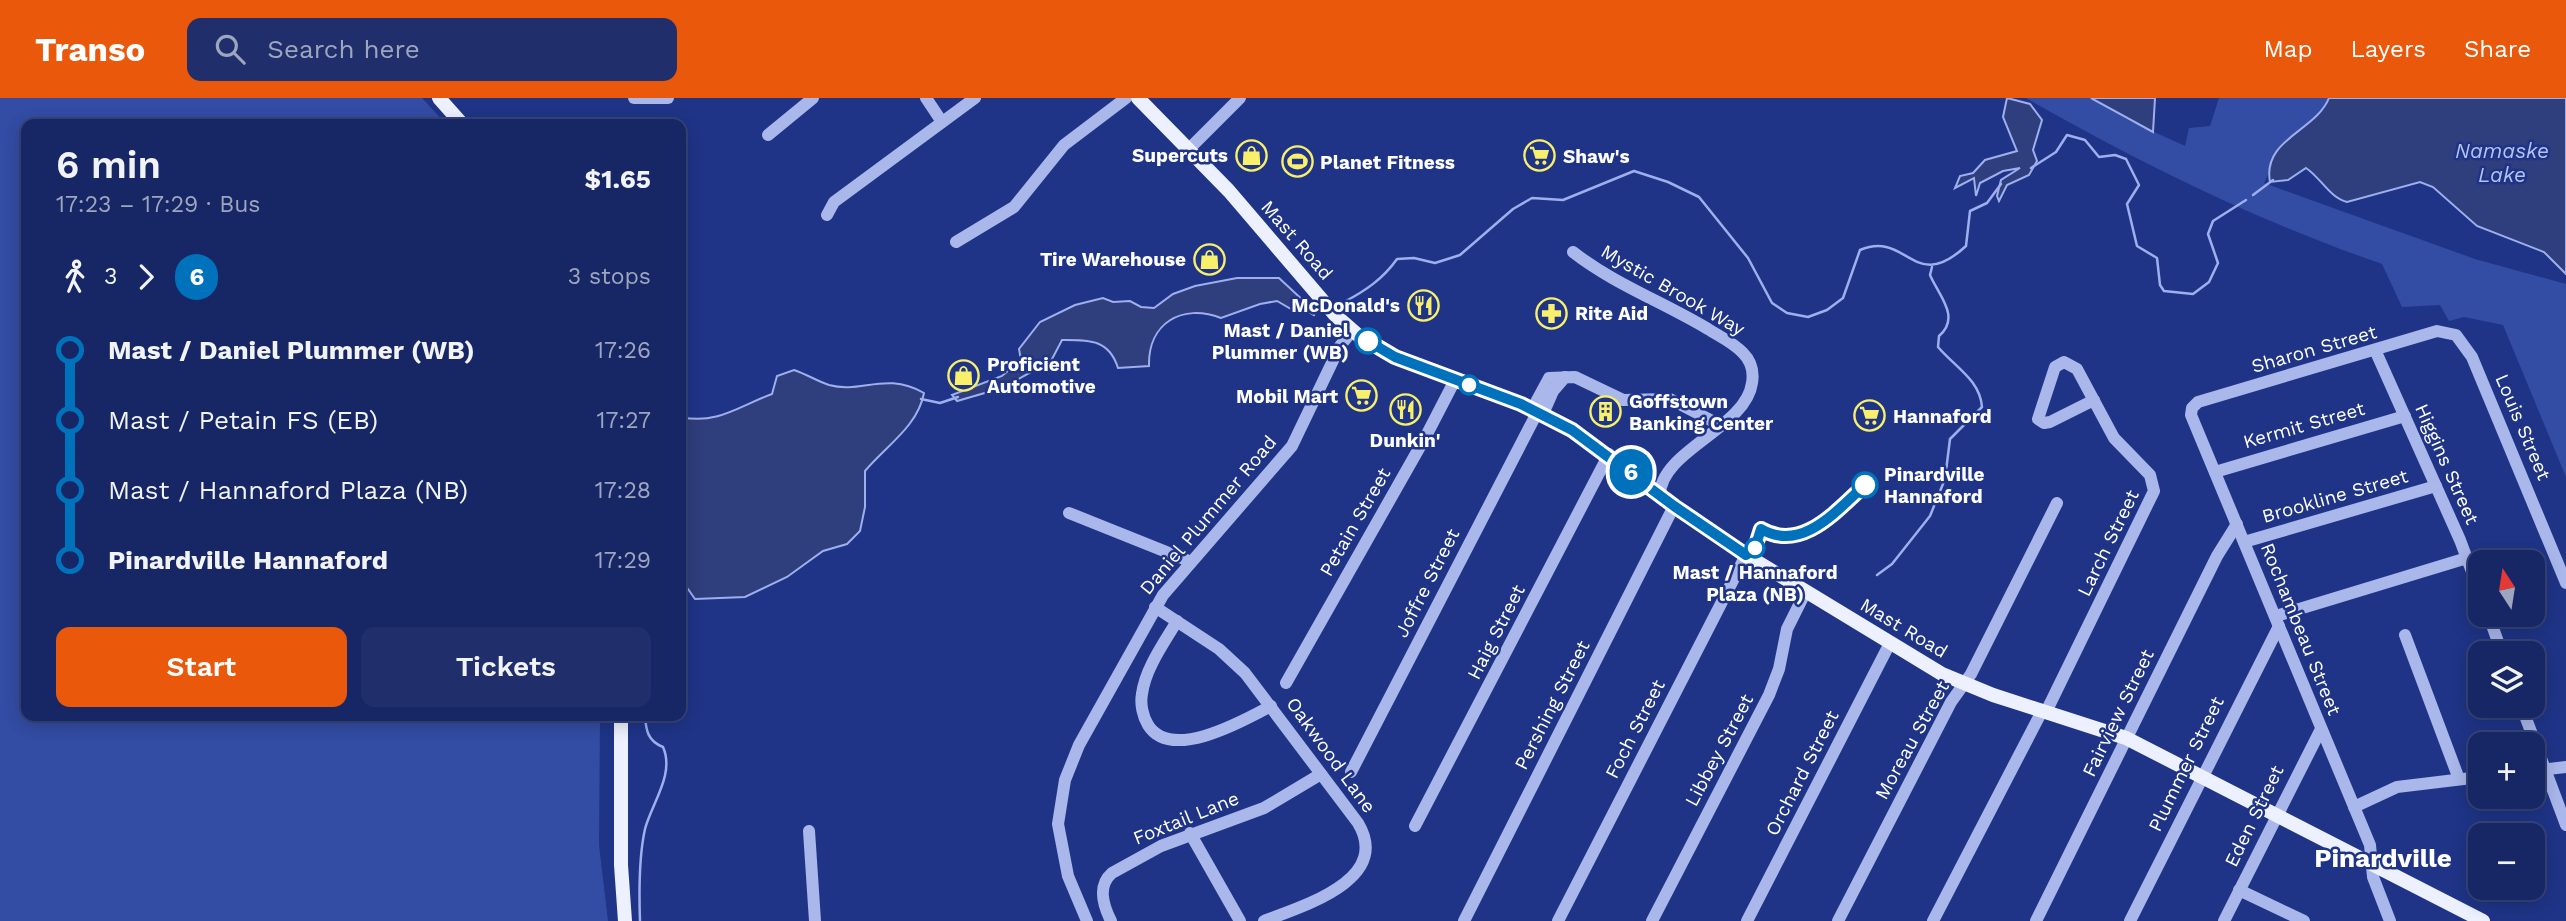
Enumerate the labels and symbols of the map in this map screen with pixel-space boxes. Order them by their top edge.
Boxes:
shop icon: Supercuts [1234,138,1268,172]
water label: Namaske Lake [2455,138,2549,187]
supermarket icon: Shaw's [1523,139,1557,173]
place label: Supercuts [1132,144,1228,167]
sports icon: Planet Fitness [1280,145,1314,179]
place label: Shaw's [1563,145,1630,168]
place label: Planet Fitness [1320,151,1455,174]
street label: Mast Road [1256,196,1338,284]
street label: Mystic Brook Way [1597,239,1749,341]
shop icon: Tire Warehouse [1192,242,1226,276]
place label: Tire Warehouse [1040,248,1186,271]
restaurant icon: McDonald's [1406,288,1440,322]
place label: McDonald's [1291,294,1400,317]
pharmacy icon: Rite Aid [1535,296,1569,330]
place label: Rite Aid [1575,302,1648,325]
place label: Mast / Daniel Plummer (WB) [1212,319,1350,364]
street label: Sharon Street [2249,320,2379,378]
marker: Mast / Daniel Plummer (WB) [1355,328,1381,354]
place label: Proficient Automotive [987,353,1096,398]
shop icon: Proficient Automotive [947,358,981,392]
street label: Louis Street [2490,371,2556,484]
unlabelled marker [1459,375,1479,395]
supermarket icon: Mobil Mart [1344,379,1378,413]
place label: Mobil Mart [1236,385,1339,408]
place label: Goffstown Banking Center [1629,390,1774,435]
restaurant icon: Dunkin' [1388,392,1422,426]
building icon: Goffstown Banking Center [1589,395,1623,429]
street label: Kermit Street [2241,397,2367,453]
supermarket icon: Hannaford [1853,399,1887,433]
street label: Higgins Street [2410,400,2484,528]
place label: Hannaford [1893,405,1992,428]
place label: Dunkin' [1370,429,1440,452]
street label: Daniel Plummer Road [1135,431,1281,599]
line badge: 6 [1608,449,1654,495]
place label: Pinardville Hannaford [1884,463,1985,508]
street label: Petain Street [1315,464,1395,580]
street label: Brookline Street [2259,464,2411,528]
marker: Pinardville Hannaford [1852,472,1878,498]
street label: Larch Street [2072,486,2144,600]
street label: Joffre Street [1390,525,1464,641]
marker: Mast / Hannaford Plaza (NB) [1745,538,1765,558]
street label: Rochambeau Street [2256,539,2346,719]
north arrow [2468,550,2544,626]
place label: Mast / Hannaford Plaza (NB) [1672,561,1838,606]
street label: Haig Street [1462,581,1530,683]
street label: Mast Road [1856,593,1952,663]
street label: Pershing Street [1509,636,1595,774]
street label: Fairview Street [2077,645,2159,781]
street label: Foch Street [1600,676,1670,782]
street label: Moreau Street [1870,677,1954,803]
street label: Libbey Street [1680,690,1758,810]
street label: Oakwood Lane [1281,693,1381,817]
street label: Plummer Street [2143,693,2229,835]
street label: Orchard Street [1760,706,1844,840]
street label: Eden Street [2220,761,2288,871]
street label: Foxtail Lane [1130,786,1242,850]
district label: Pinardville [2314,843,2452,873]

